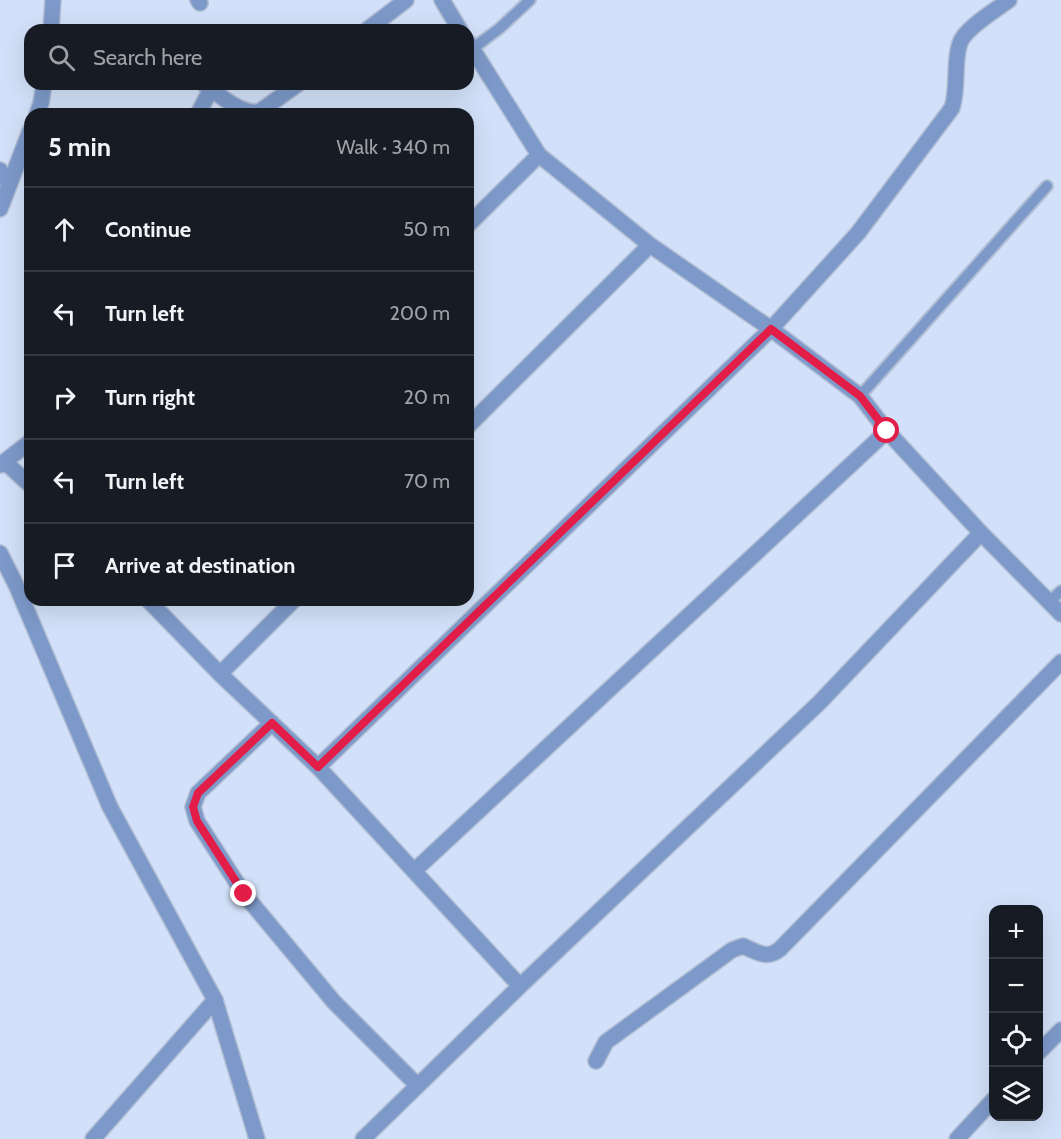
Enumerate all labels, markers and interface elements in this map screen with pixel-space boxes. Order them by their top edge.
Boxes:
search box [24,24,474,90]
icon: search [45,41,78,74]
text: Search here [93,44,202,71]
text: 5 min [48,131,111,163]
text: Walk · 340 m [336,135,450,159]
icon: ahead [48,213,81,246]
text: Continue [105,216,191,243]
text: 50 m [403,217,450,241]
icon: left [48,297,81,330]
text: Turn left [105,300,184,327]
text: 200 m [390,301,450,325]
icon: right [48,381,81,414]
text: Turn right [105,384,195,411]
text: 20 m [404,385,450,409]
route start [873,417,899,443]
icon: left [48,465,81,498]
text: Turn left [105,468,184,495]
text: 70 m [404,469,450,493]
icon: arrive [48,549,81,582]
text: Arrive at destination [105,552,295,579]
route end [230,880,256,906]
map controls [989,905,1043,1121]
button: + [989,905,1043,959]
button: − [989,959,1043,1013]
button: locate [989,1013,1043,1067]
button: layers [989,1067,1043,1121]

